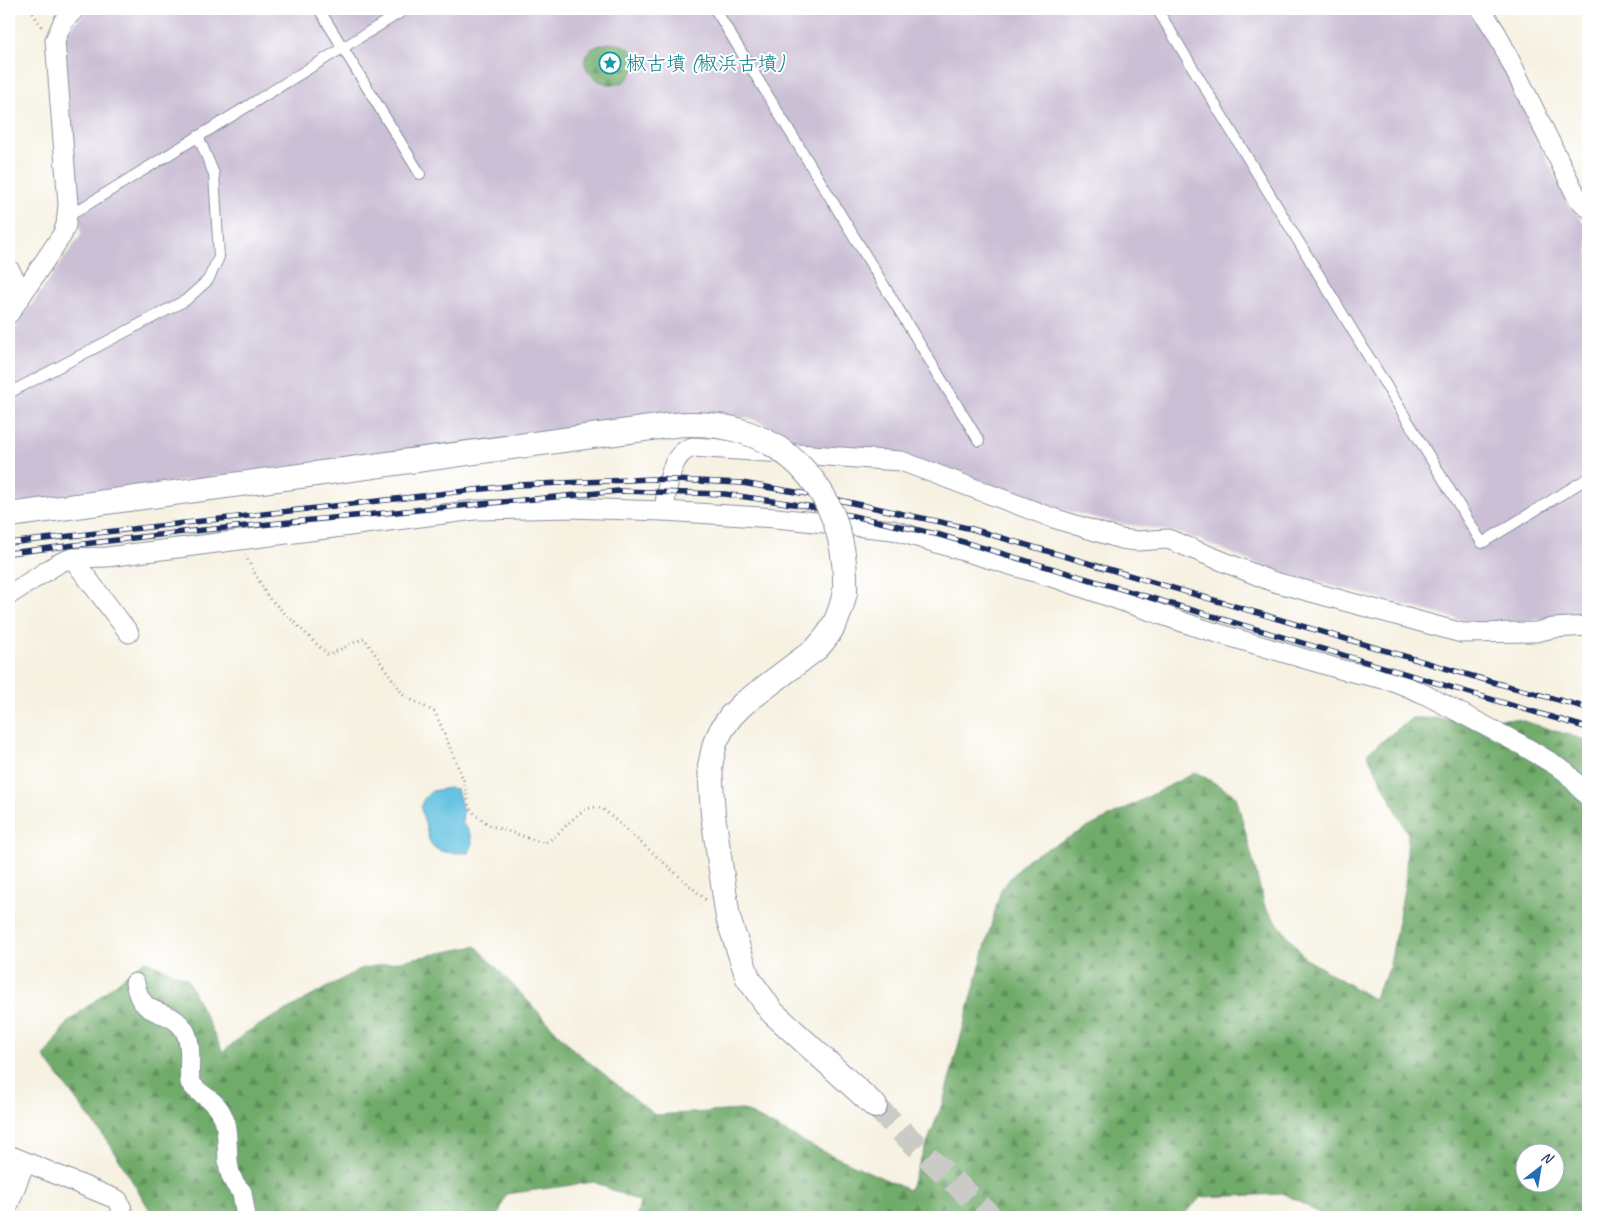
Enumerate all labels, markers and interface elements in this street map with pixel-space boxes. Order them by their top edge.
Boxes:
place icon: 椒古墳 (椒浜古墳) [598,51,622,75]
place label: 椒古墳 (椒浜古墳) [626,51,785,76]
north arrow [1514,1144,1564,1194]
text: N [1538,1148,1557,1168]

